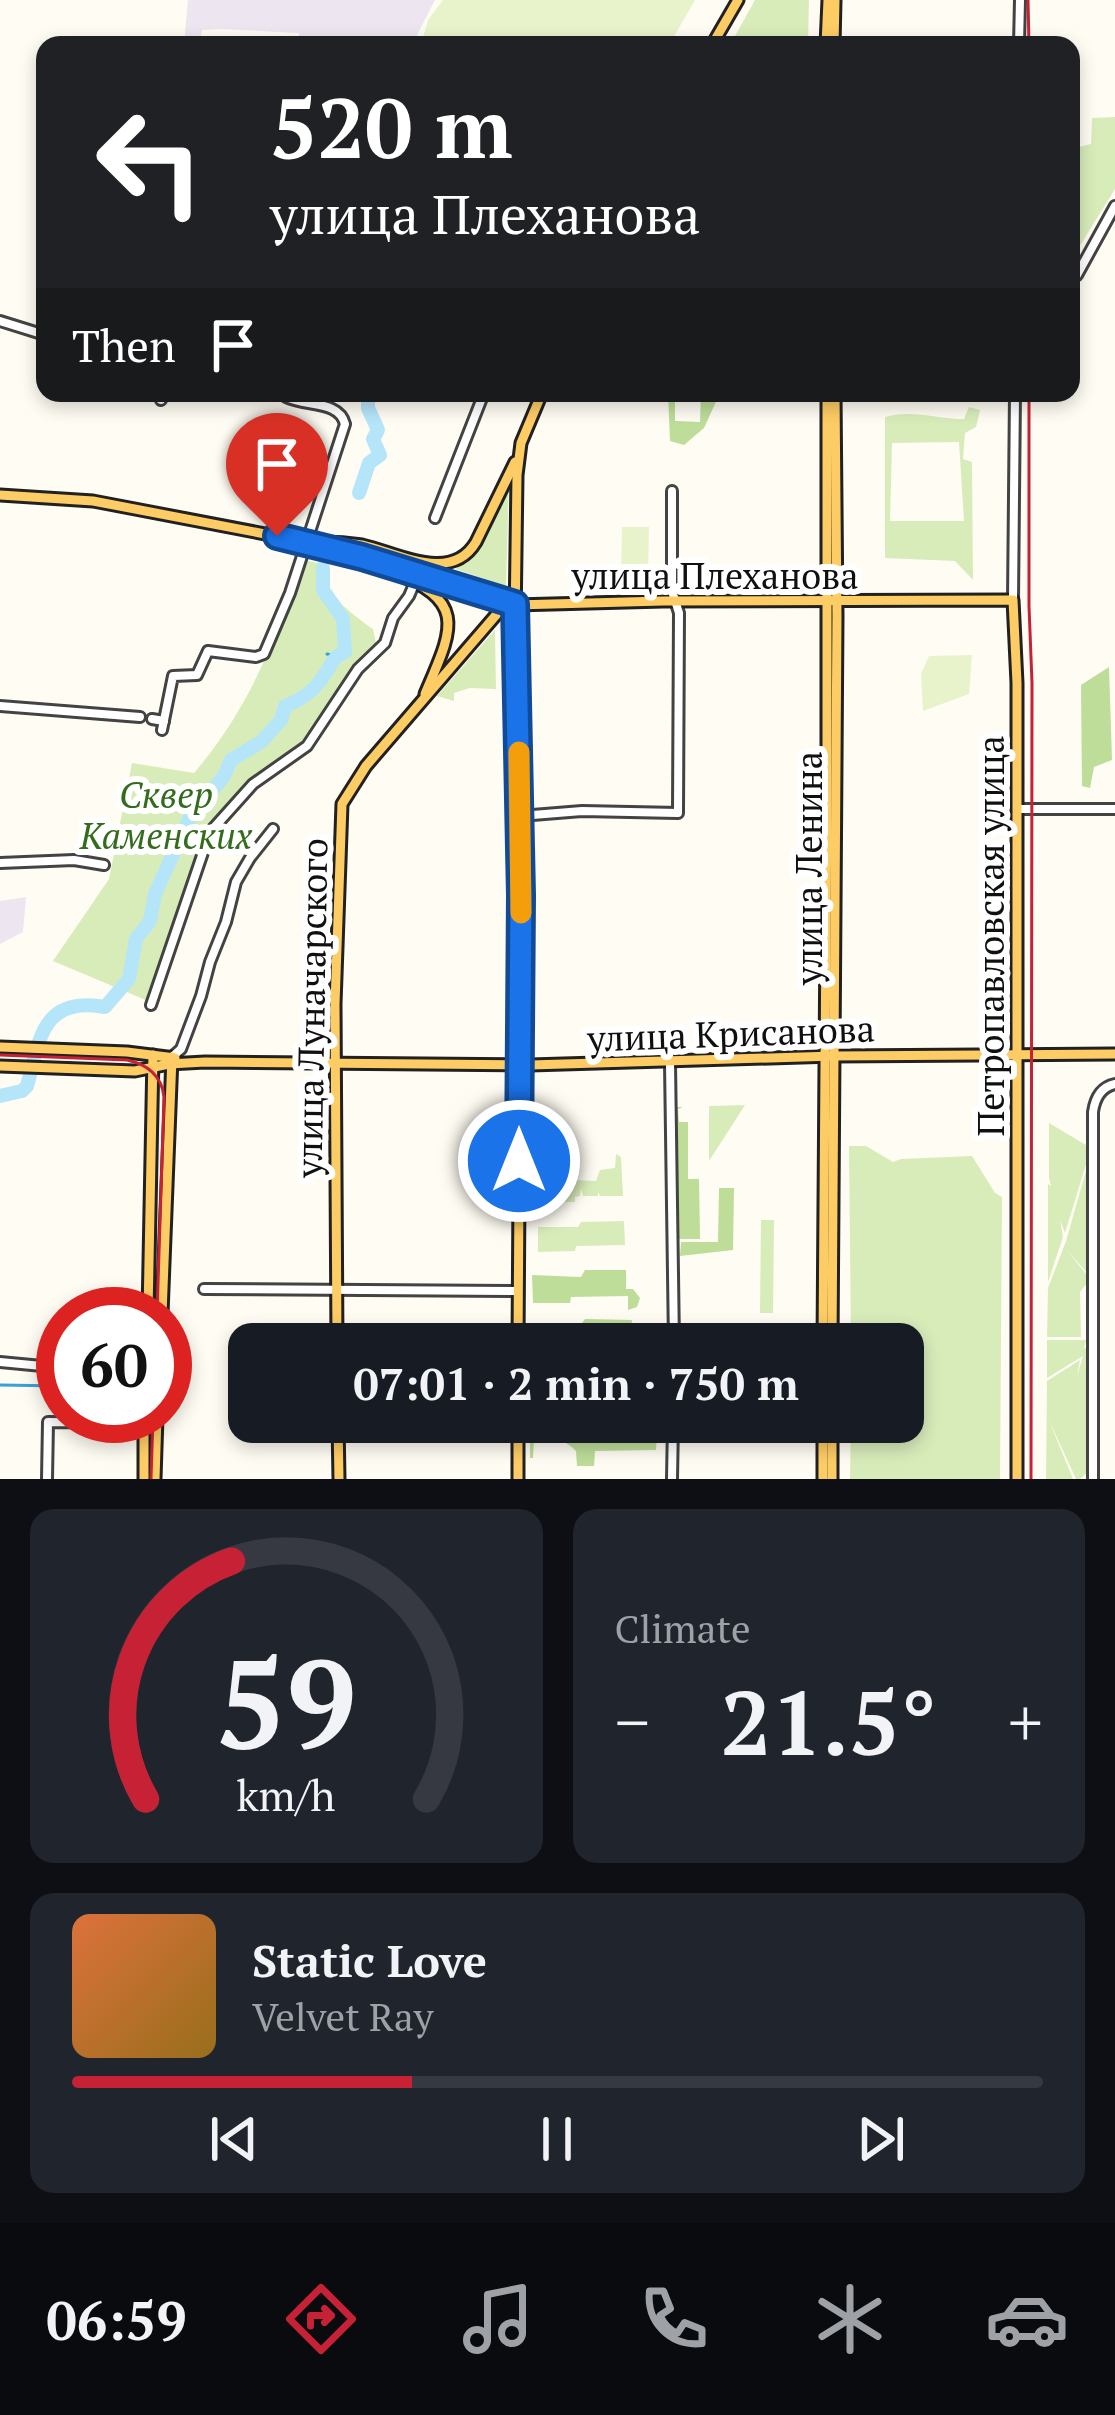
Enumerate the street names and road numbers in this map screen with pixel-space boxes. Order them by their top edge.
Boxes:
street label: улица Плеханова [571,552,858,599]
street label: Петропавловская улица [967,735,1014,1137]
street label: улица Ленина [785,751,832,986]
street label: улица Луначарского [285,838,337,1179]
street label: улица Крисанова [585,1004,876,1062]

